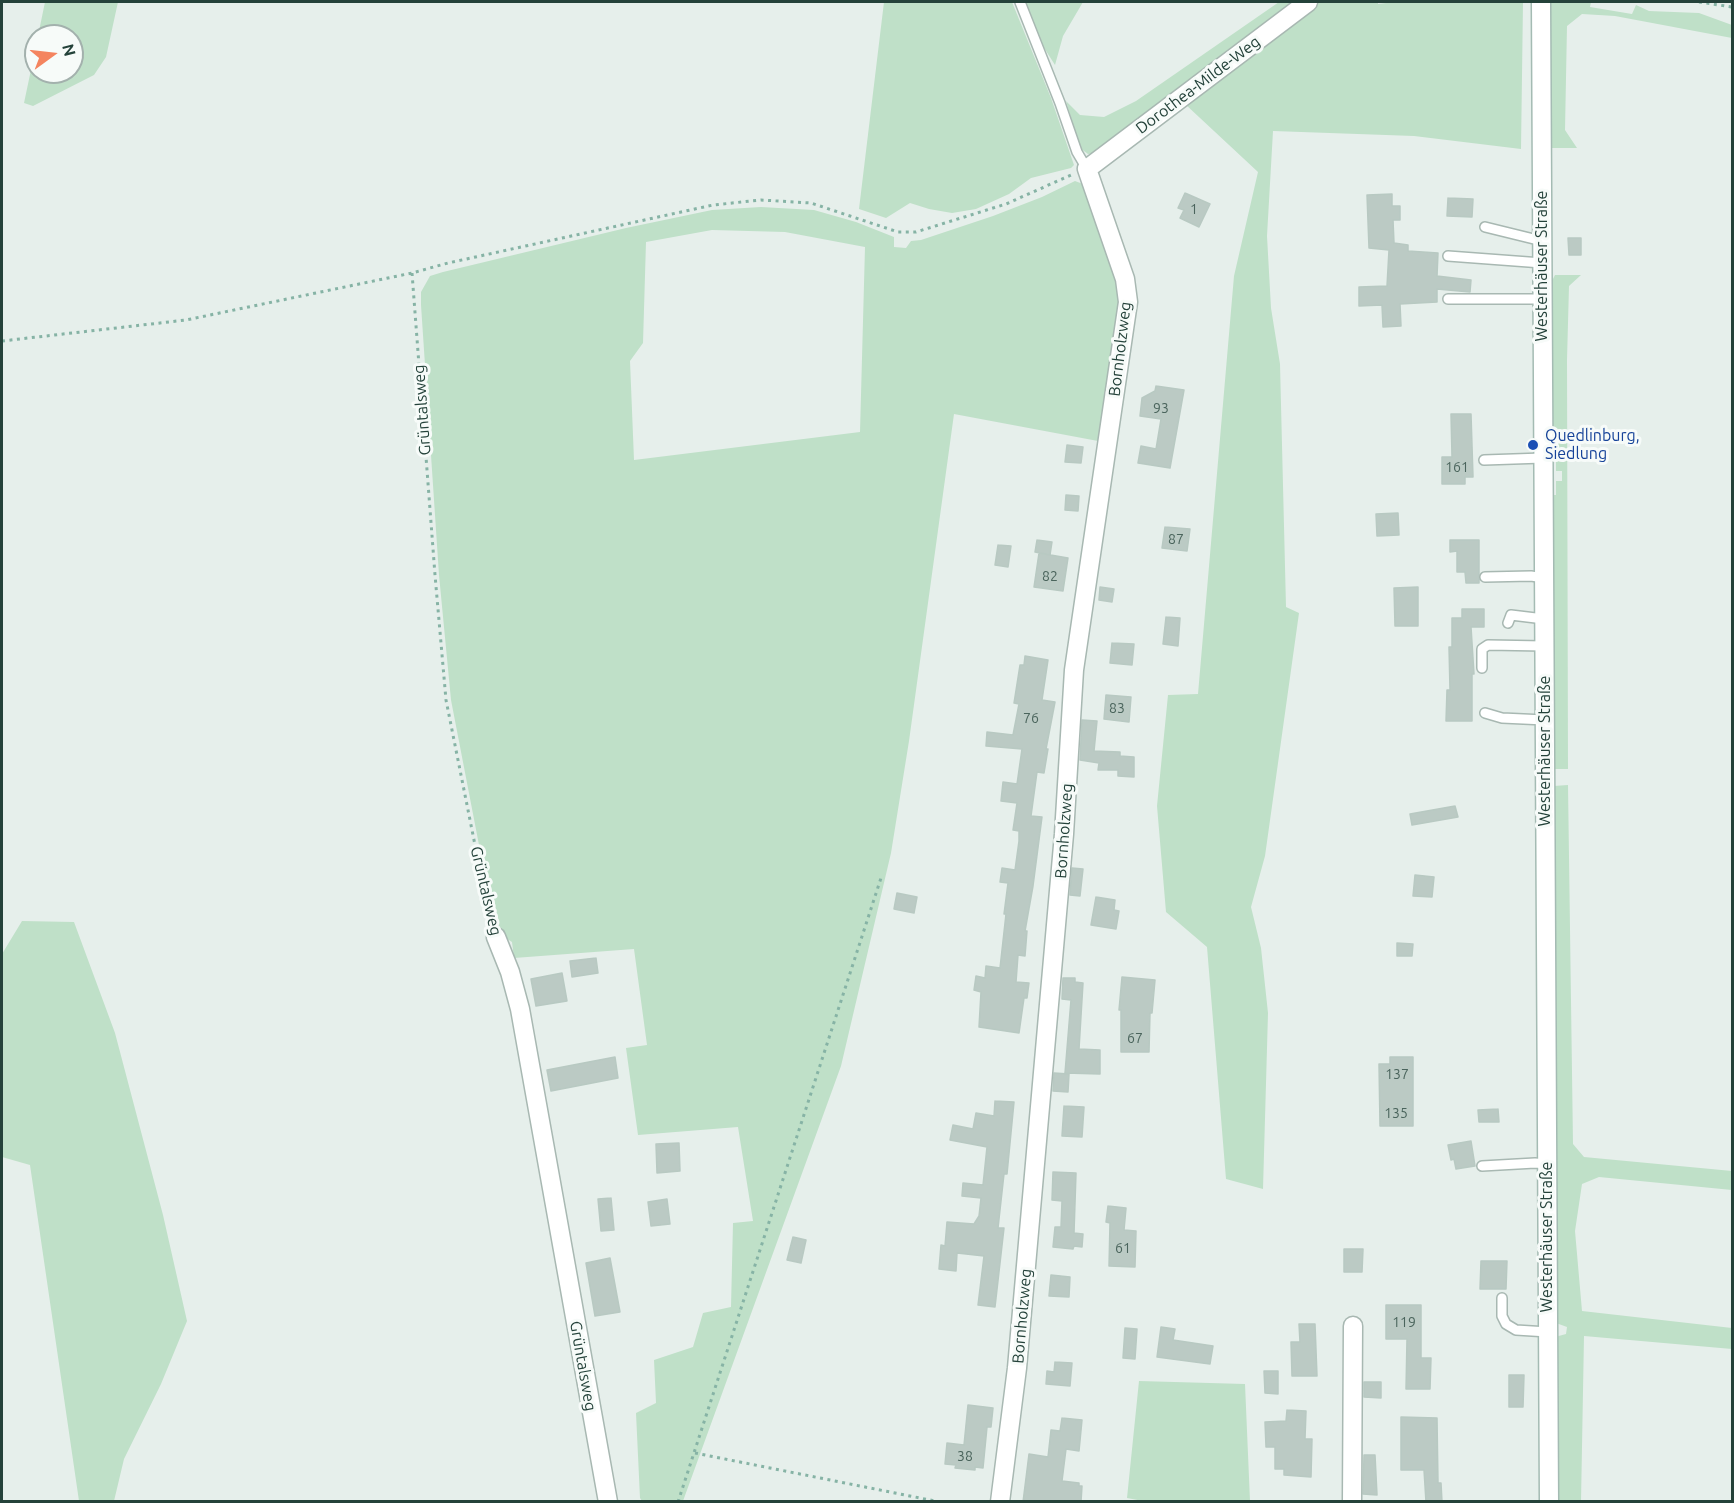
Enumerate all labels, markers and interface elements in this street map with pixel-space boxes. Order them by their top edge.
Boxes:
north arrow [24,24,84,84]
street label: Dorothea-Milde-Weg [1132,32,1264,138]
text: N [59,42,80,58]
street label: Westerhäuser Straße [1532,191,1552,341]
house number: 1 [1190,201,1198,217]
street label: Bornholzweg [1105,301,1135,397]
street label: Grüntalsweg [409,364,435,456]
house number: 93 [1153,400,1169,416]
place label: Quedlinburg, Siedlung [1545,426,1640,464]
marker: Quedlinburg, Siedlung [1526,438,1540,452]
house number: 161 [1445,459,1469,475]
house number: 87 [1168,531,1184,547]
house number: 82 [1042,568,1058,584]
street label: Westerhäuser Straße [1535,676,1555,826]
house number: 83 [1109,700,1125,716]
house number: 76 [1023,710,1039,726]
street label: Bornholzweg [1051,783,1077,879]
street label: Grüntalsweg [466,845,506,937]
house number: 67 [1127,1030,1143,1046]
house number: 137 [1385,1066,1409,1082]
house number: 135 [1384,1105,1408,1121]
street label: Westerhäuser Straße [1537,1162,1557,1312]
house number: 61 [1115,1240,1131,1256]
street label: Bornholzweg [1008,1268,1036,1364]
house number: 119 [1392,1314,1416,1330]
street label: Grüntalsweg [566,1320,600,1412]
house number: 38 [957,1448,973,1464]

